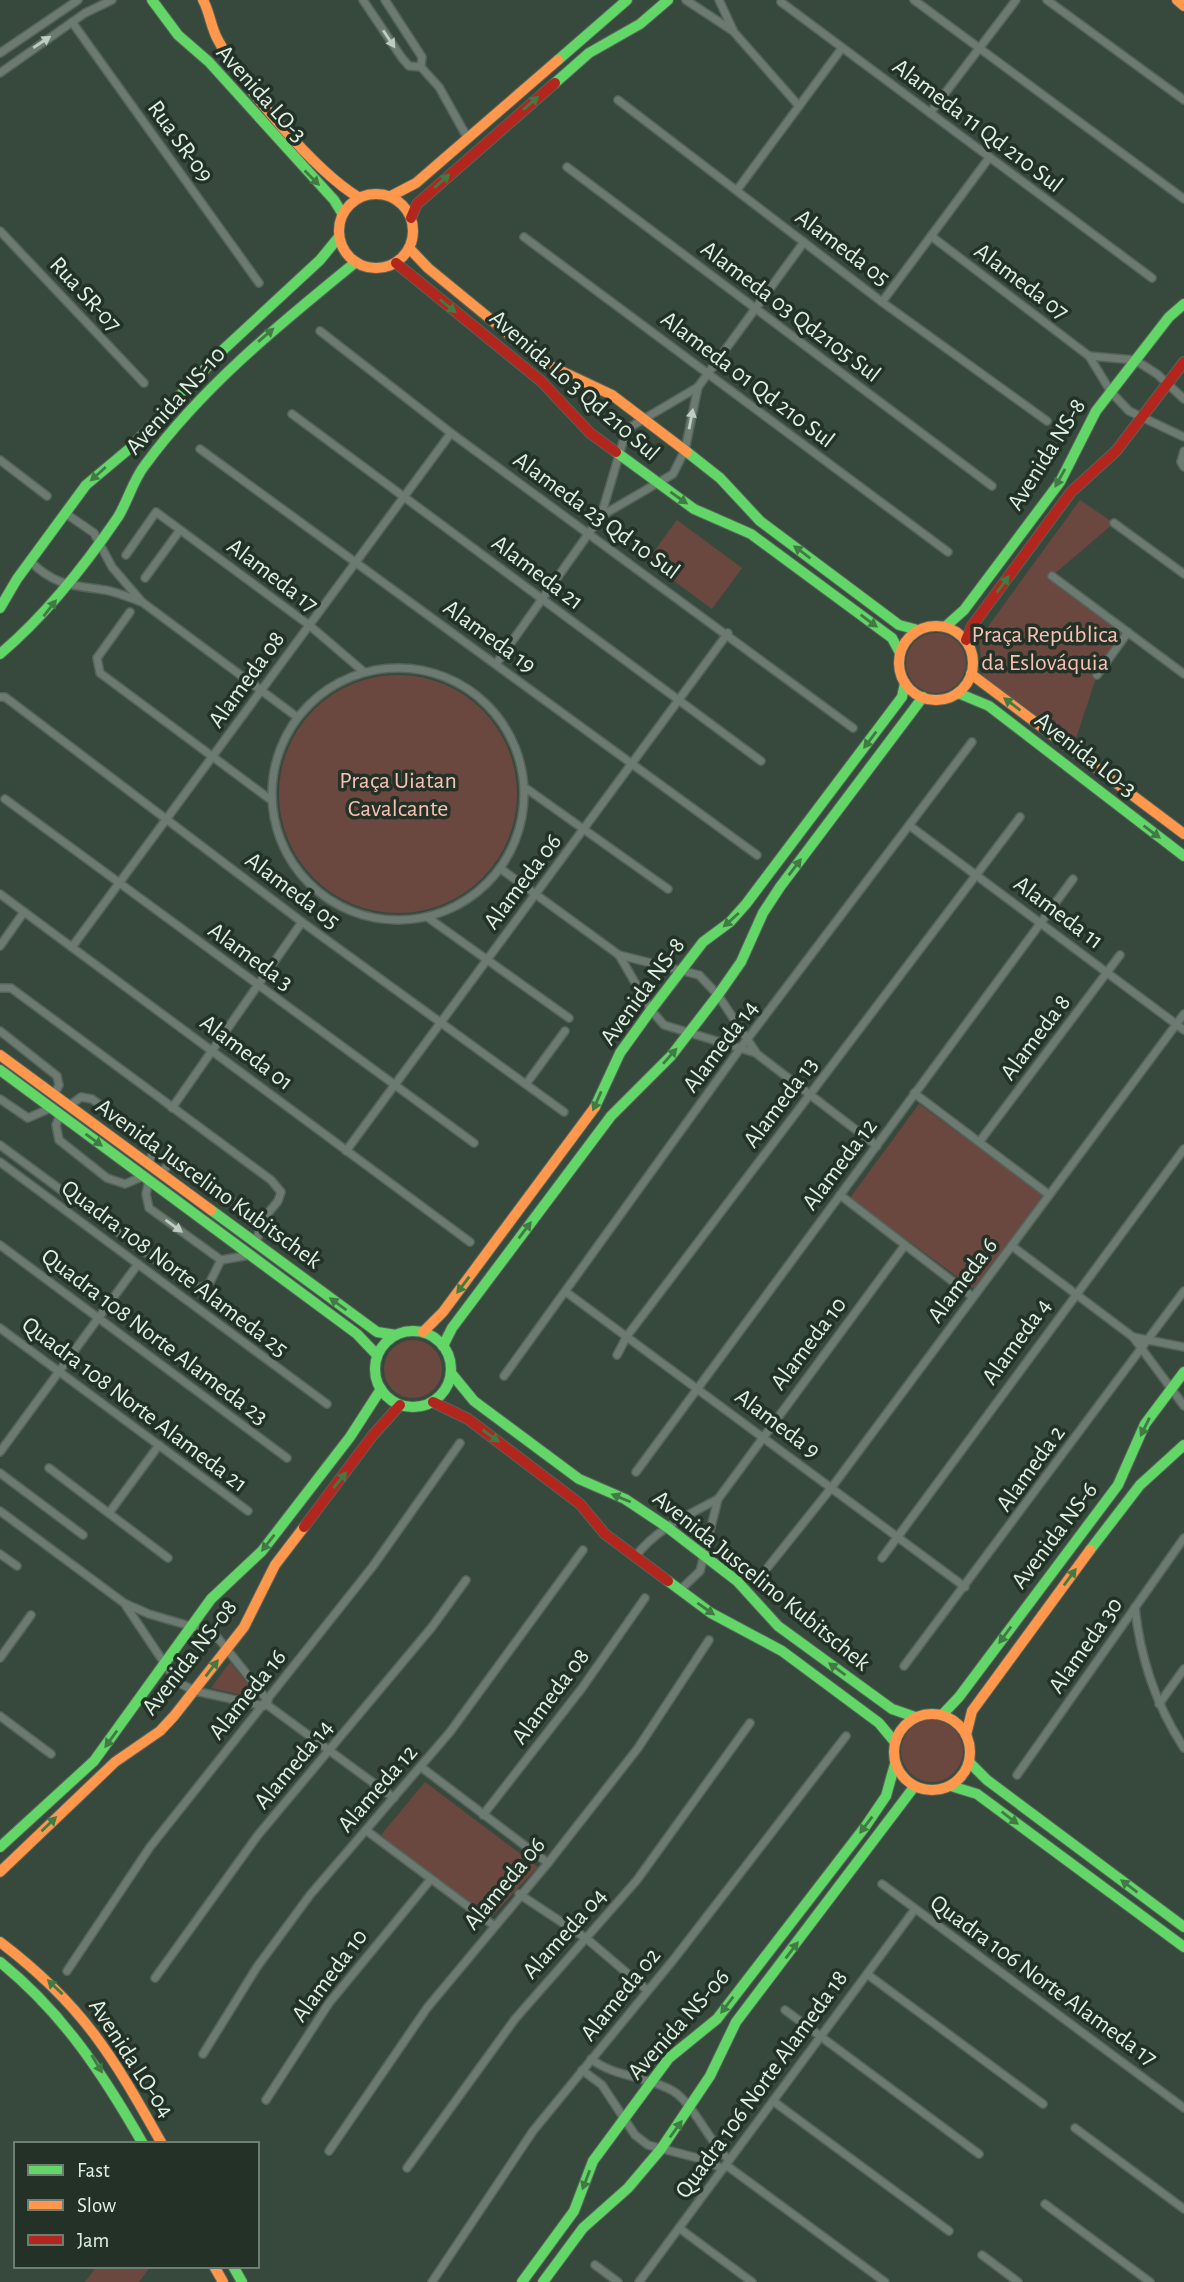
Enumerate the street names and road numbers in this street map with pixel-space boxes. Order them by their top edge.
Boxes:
street label: Avenida LO-3 [212,40,311,147]
street label: Alameda 11 Qd 210 Sul [888,54,1067,197]
street label: Rua SR-09 [143,96,218,187]
street label: Alameda 05 [791,205,894,291]
street label: Alameda 03 Qd2105 Sul [696,237,885,387]
street label: Alameda 07 [970,239,1073,325]
street label: Rua SR-07 [45,252,126,337]
street label: Avenida Lo 3 Qd 210 Sul [485,306,664,466]
street label: Alameda 01 Qd 210 Sul [656,307,839,453]
street label: Avenida NS-10 [121,342,230,459]
street label: Avenida NS-8 [1003,395,1091,515]
street label: Alameda 23 Qd 10 Sul [509,448,684,584]
street label: Alameda 21 [487,531,588,615]
street label: Alameda 17 [223,534,322,617]
street label: Alameda 19 [439,595,540,678]
street label: Alameda 08 [204,627,290,732]
street label: Avenida LO-3 [1030,708,1141,802]
street label: Alameda 06 [479,830,566,934]
street label: Alameda 05 [241,848,344,934]
street label: Alameda 11 [1009,872,1108,954]
street label: Alameda 3 [204,918,297,995]
street label: Avenida NS-8 [596,933,690,1050]
street label: Alameda 8 [996,991,1075,1085]
street label: Alameda 14 [679,996,763,1097]
street label: Alameda 01 [196,1010,297,1095]
street label: Alameda 13 [739,1053,822,1152]
street label: Avenida Juscelino Kubitschek [91,1094,325,1273]
street label: Alameda 12 [798,1114,882,1215]
street label: Quadra 108 Norte Alameda 25 [57,1176,292,1362]
street label: Alameda 6 [923,1234,1002,1328]
street label: Quadra 108 Norte Alameda 23 [37,1244,272,1430]
street label: Alameda 10 [766,1293,851,1394]
street label: Alameda 4 [978,1294,1056,1389]
street label: Quadra 108 Norte Alameda 21 [17,1312,251,1497]
street label: Alameda 9 [730,1384,824,1463]
street label: Alameda 2 [992,1421,1070,1516]
street label: Avenida NS-6 [1007,1478,1102,1593]
street label: Avenida Juscelino Kubitschek [648,1486,875,1676]
street label: Alameda 30 [1044,1593,1127,1698]
street label: Avenida NS-08 [138,1595,242,1720]
street label: Alameda 08 [507,1644,594,1749]
street label: Alameda 16 [204,1645,291,1744]
street label: Alameda 14 [250,1715,338,1814]
street label: Alameda 12 [333,1740,422,1837]
street label: Alameda 06 [459,1833,550,1934]
street label: Alameda 04 [518,1884,611,1984]
street label: Quadra 106 Norte Alameda 17 [926,1891,1161,2071]
street label: Alameda 10 [287,1925,372,2026]
street label: Alameda 02 [576,1944,665,2046]
street label: Avenida NS-06 [623,1965,734,2084]
street label: Quadra 106 Norte Alameda 18 [671,1966,852,2203]
street label: Avenida LO-04 [84,1995,178,2122]

